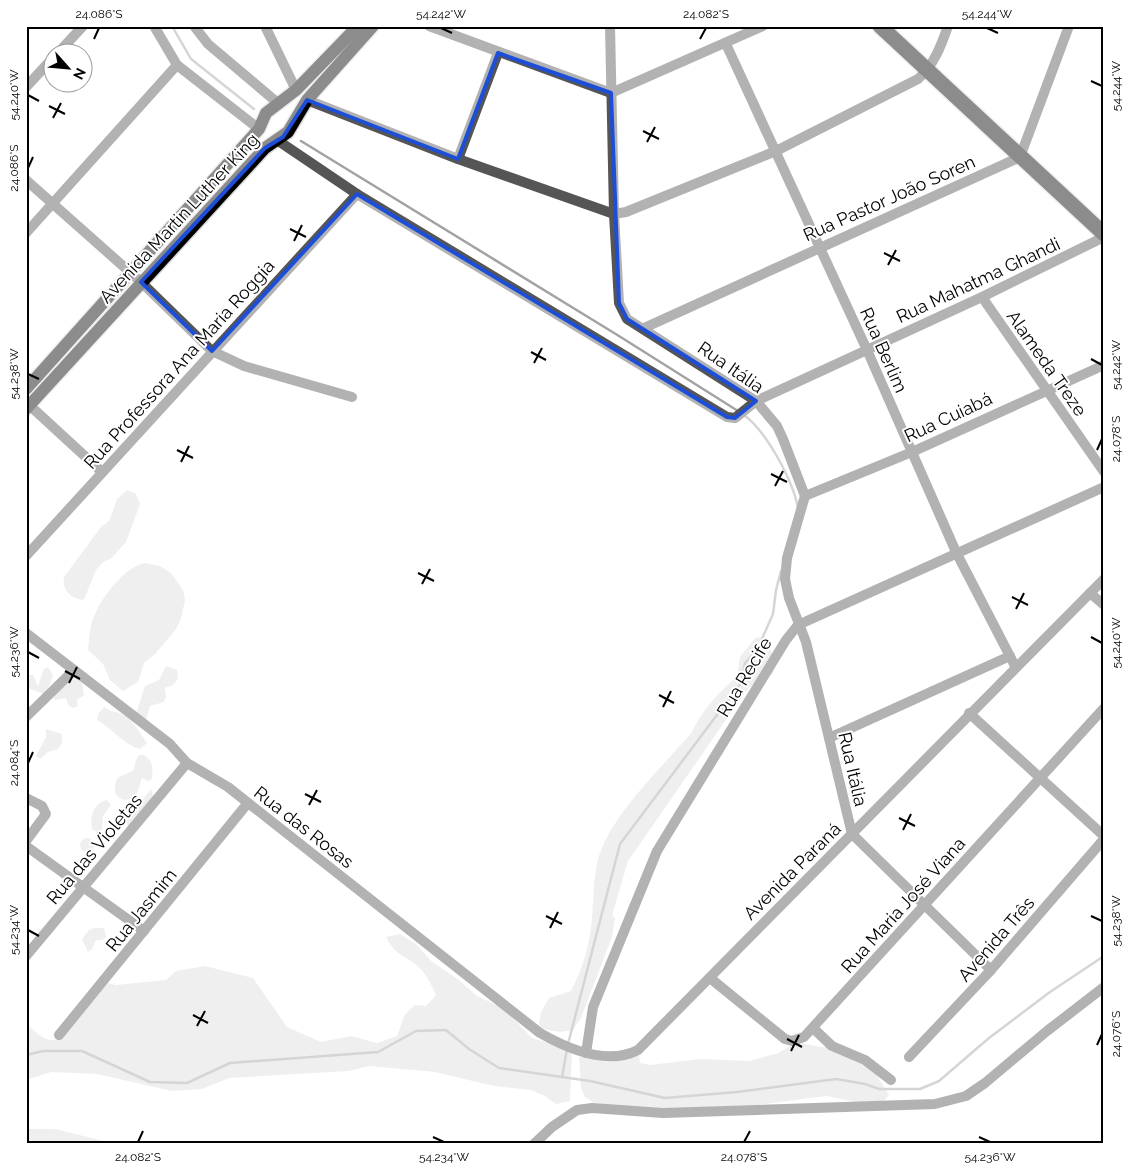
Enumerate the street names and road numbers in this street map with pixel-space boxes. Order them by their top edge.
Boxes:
street label: Avenida Martin Luther King [95,129,263,307]
street label: Rua Pastor João Soren [800,151,978,245]
street label: Rua Mahatma Ghandi [893,233,1063,327]
street label: Rua Professora Ana Maria Roggia [79,255,279,473]
street label: Rua Berlim [856,304,912,396]
street label: Alameda Treze [1003,306,1091,420]
street label: Rua Itália [694,337,768,397]
street label: Rua Cuiabá [901,388,995,446]
street label: Rua Recife [712,633,776,720]
street label: Rua Itália [834,730,872,808]
street label: Rua das Rosas [250,782,358,873]
street label: Rua das Violetas [42,789,146,908]
street label: Avenida Paraná [739,818,845,924]
street label: Rua Maria José Viana [837,833,969,977]
street label: Rua Jasmim [101,864,181,956]
street label: Avenida Três [953,892,1039,986]

